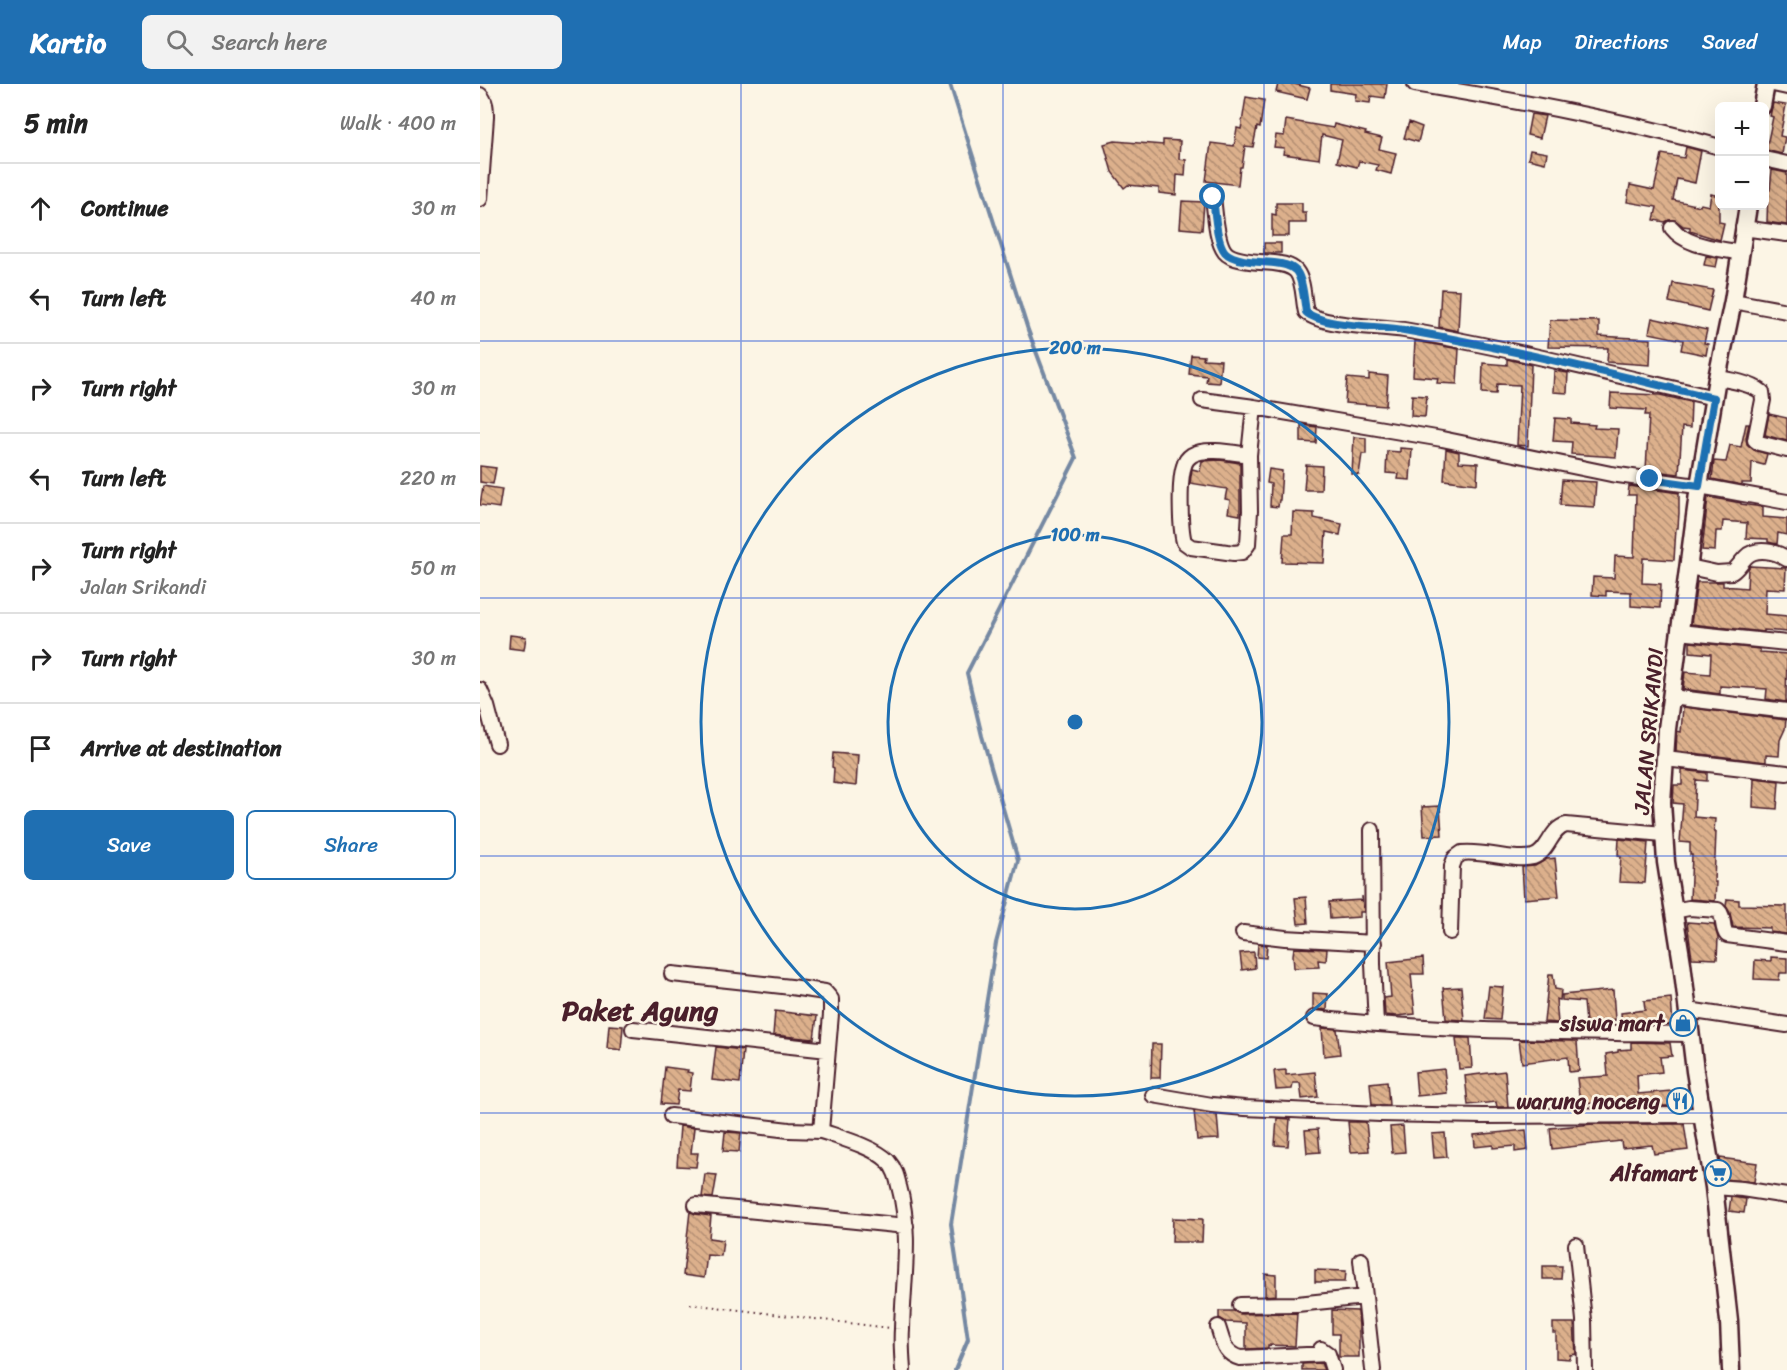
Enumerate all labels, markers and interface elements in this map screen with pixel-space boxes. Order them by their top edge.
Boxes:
search box [142,15,562,69]
text: Kartio [30,18,106,67]
text: Search here [211,23,327,62]
text: Map [1503,23,1541,61]
text: Directions [1574,23,1669,61]
text: Saved [1702,23,1757,61]
icon: search [163,26,196,59]
text: 5 min [24,100,88,146]
map controls [1715,102,1769,210]
button: + [1715,102,1769,156]
text: Walk · 400 m [340,106,456,141]
button: − [1715,156,1769,210]
route start [1199,183,1225,209]
text: Continue [81,189,169,228]
text: 30 m [412,191,456,226]
icon: ahead [24,192,57,225]
text: Turn left [81,279,166,318]
text: 40 m [410,281,456,316]
icon: left [24,282,57,315]
text: 200 m [1048,332,1101,364]
text: Turn right [81,369,176,408]
text: 30 m [412,371,456,406]
icon: right [24,372,57,405]
text: Turn left [81,459,166,498]
text: 220 m [400,461,456,496]
icon: left [24,462,57,495]
route end [1636,465,1662,491]
text: 100 m [1051,519,1100,551]
text: Turn right [81,531,176,570]
text: 50 m [411,551,456,586]
icon: right [24,552,57,585]
text: Jalan Srikandi [81,570,206,605]
text: Turn right [81,639,176,678]
text: 30 m [412,641,456,676]
icon: right [24,642,57,675]
street label: JALAN SRIKANDI [1622,646,1675,817]
centre of rings [1065,712,1085,732]
text: Arrive at destination [81,729,282,768]
icon: arrive [24,732,57,765]
button: Save [24,810,234,880]
button: Share [246,810,456,880]
district label: Paket Agung [562,986,718,1035]
place label: siswa mart [1559,1004,1665,1043]
shop icon: siswa mart [1668,1008,1698,1038]
place label: warung noceng [1516,1082,1660,1121]
restaurant icon: warung noceng [1665,1086,1695,1116]
place label: Alfamart [1609,1154,1698,1193]
supermarket icon: Alfamart [1703,1158,1733,1188]

